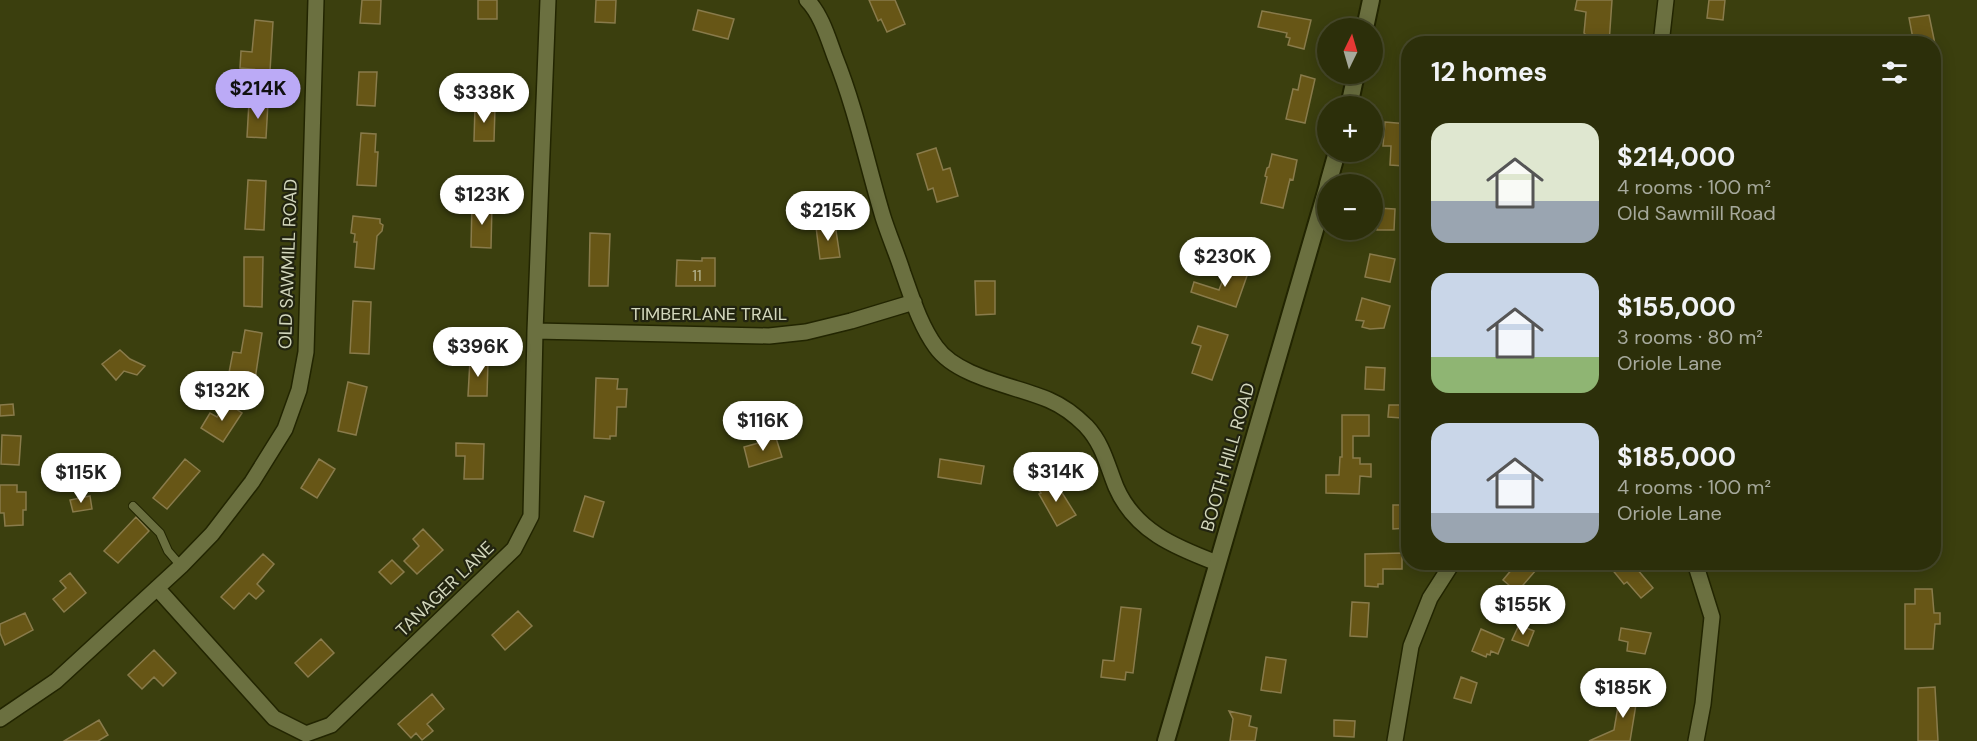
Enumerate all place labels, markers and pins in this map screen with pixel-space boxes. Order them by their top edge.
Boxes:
pin: $214K [216,69,300,120]
pin: $338K [442,73,526,124]
pin: $123K [440,175,524,226]
pin: $215K [786,191,870,242]
pin: $230K [1183,237,1267,288]
pin: $396K [436,327,520,378]
pin: $132K [180,371,264,422]
pin: $116K [721,401,805,452]
pin: $314K [1014,452,1098,503]
pin: $115K [39,453,123,504]
pin: $155K [1481,585,1565,636]
pin: $185K [1581,668,1665,719]

